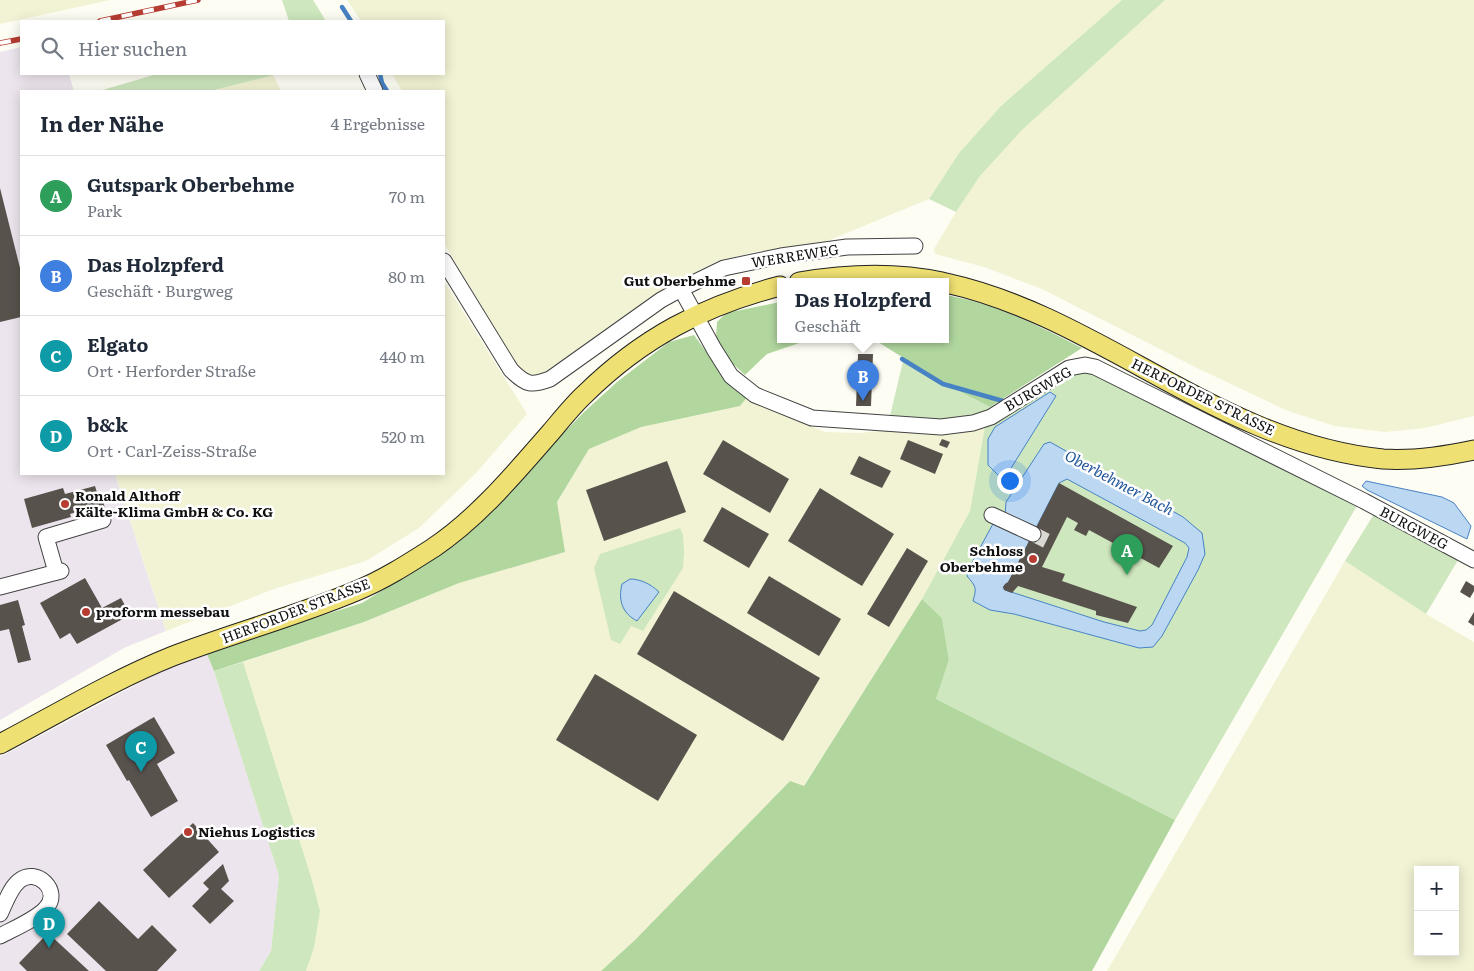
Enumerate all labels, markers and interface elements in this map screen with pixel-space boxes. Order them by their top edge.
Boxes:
search box [20,20,445,75]
icon: search [38,34,66,62]
text: Hier suchen [78,34,187,62]
text: In der Nähe [40,107,164,138]
text: 4 Ergebnisse [331,111,425,135]
text: Gutspark Oberbehme [87,170,294,198]
text: A [50,184,62,208]
text: 70 m [389,184,425,208]
text: Park [87,198,122,222]
street label: WERREWEG [750,238,840,272]
text: Das Holzpferd [87,250,224,278]
text: B [50,264,62,288]
text: 80 m [388,264,425,288]
place label: Gut Oberbehme [624,270,736,290]
marker: Gut Oberbehme [740,275,752,287]
text: Geschäft · Burgweg [87,278,233,302]
popup [777,278,949,343]
text: Das Holzpferd [795,285,932,313]
text: Geschäft [795,313,861,337]
text: Elgato [87,330,148,358]
text: C [50,344,62,368]
text: 440 m [379,344,425,368]
street label: HERFORDER STRASSE [1128,353,1279,440]
text: Ort · Herforder Straße [87,358,256,382]
pin: B [847,360,879,401]
street label: BURGWEG [1000,360,1075,416]
text: b&k [87,410,128,438]
text: D [50,424,62,448]
text: 520 m [381,424,425,448]
text: Ort · Carl-Zeiss-Straße [87,438,257,462]
water label: Oberbehmer Bach [1061,443,1179,520]
your location [997,468,1023,494]
place label: Ronald Althoff Kälte-Klima GmbH & Co. KG [75,485,273,521]
marker: Ronald Althoff Kälte-Klima GmbH & Co. KG [59,498,71,510]
street label: BURGWEG [1377,501,1453,554]
pin: A [1111,534,1143,575]
place label: Schloss Oberbehme [940,540,1023,576]
marker: Schloss Oberbehme [1027,553,1039,565]
street label: HERFORDER STRASSE [219,573,373,648]
place label: proform messebau [96,601,230,621]
marker: proform messebau [80,606,92,618]
pin: C [125,731,157,772]
place label: Niehus Logistics [198,821,315,841]
marker: Niehus Logistics [182,826,194,838]
map controls [1414,866,1459,956]
button: + [1414,866,1459,911]
pin: D [33,907,65,948]
button: − [1414,911,1459,956]

